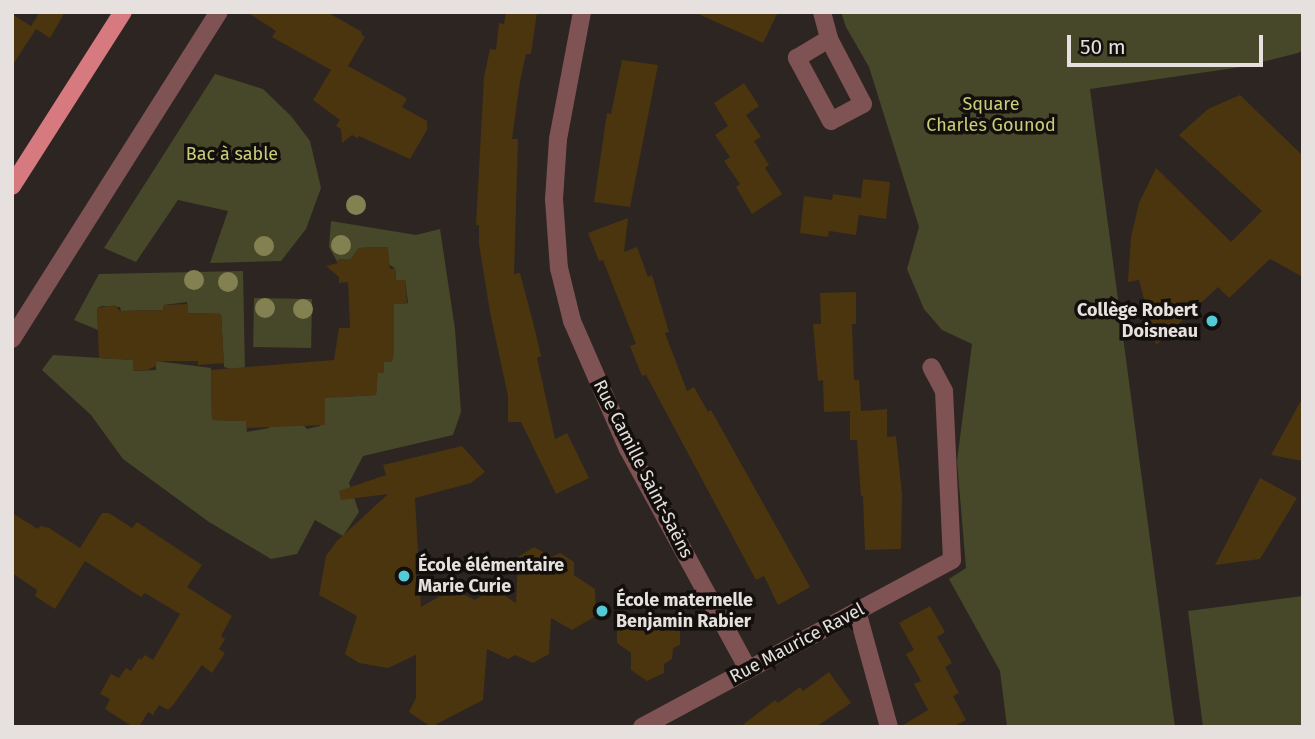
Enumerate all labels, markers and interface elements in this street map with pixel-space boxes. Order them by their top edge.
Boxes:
scale bar [1070,21,1266,65]
text: 50 m [1080,34,1126,60]
park label: Square Charles Gounod [926,94,1056,136]
park label: Bac à sable [186,143,278,165]
place label: Collège Robert Doisneau [1077,300,1198,342]
marker: Collège Robert Doisneau [1204,313,1220,329]
street label: Rue Camille Saint-Saëns [589,376,697,562]
place label: École élémentaire Marie Curie [418,555,564,598]
marker: École élémentaire Marie Curie [396,568,412,584]
place label: École maternelle Benjamin Rabier [616,590,753,632]
street label: Rue Maurice Ravel [726,598,868,688]
marker: École maternelle Benjamin Rabier [594,603,610,619]

